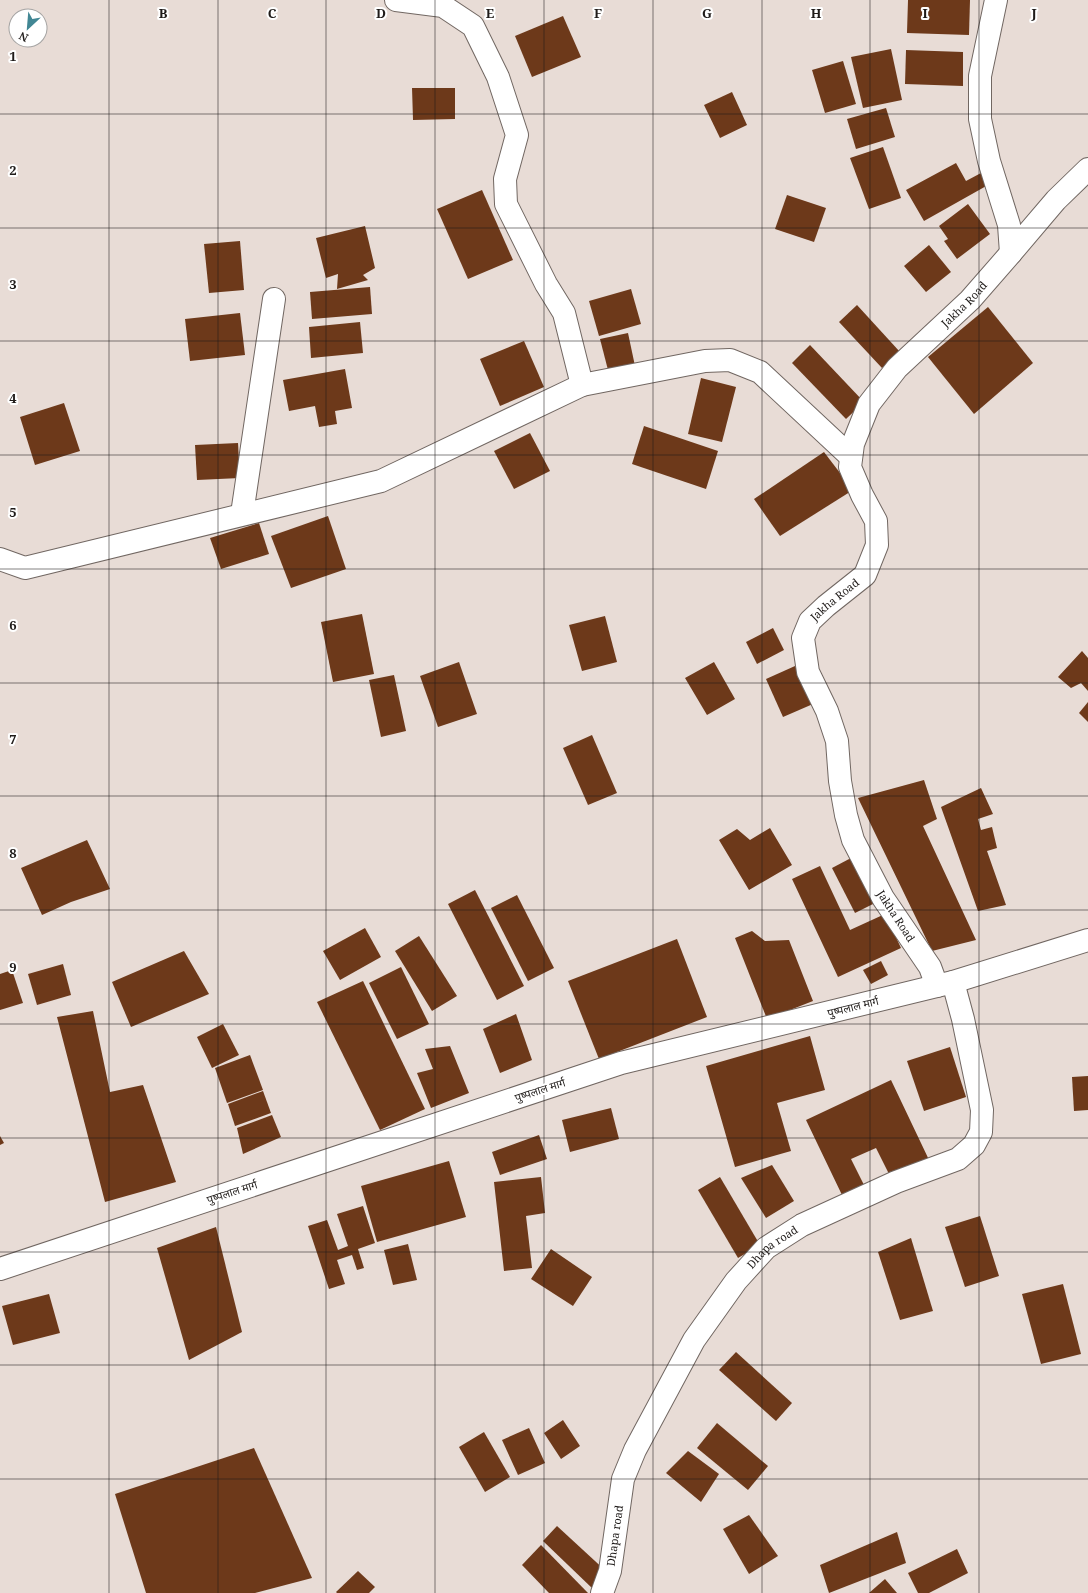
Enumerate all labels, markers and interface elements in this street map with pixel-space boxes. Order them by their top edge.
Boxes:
text: B [159,4,168,22]
text: C [268,4,277,22]
text: D [376,4,386,22]
text: E [486,4,495,22]
text: F [594,4,602,22]
text: G [702,4,712,22]
text: H [811,4,822,22]
text: I [922,4,928,22]
text: J [1030,4,1037,22]
north arrow [8,8,48,48]
text: N [16,29,31,46]
text: 1 [9,47,17,65]
text: 2 [9,161,17,179]
text: 3 [9,275,17,293]
street label: Jakha Road [937,278,990,331]
text: 4 [9,389,17,407]
text: 5 [9,503,17,521]
street label: Jakha Road [806,575,862,625]
text: 6 [9,616,17,634]
text: 7 [9,730,17,748]
text: 8 [9,844,17,862]
street label: Jakha Road [873,886,919,945]
text: 9 [9,958,17,976]
street label: पुष्पलाल मार्ग [826,993,881,1020]
street label: पुष्पलाल मार्ग [513,1074,568,1105]
street label: पुष्पलाल मार्ग [205,1176,260,1207]
street label: Dhapa road [743,1222,800,1271]
street label: Dhapa road [603,1504,626,1567]

